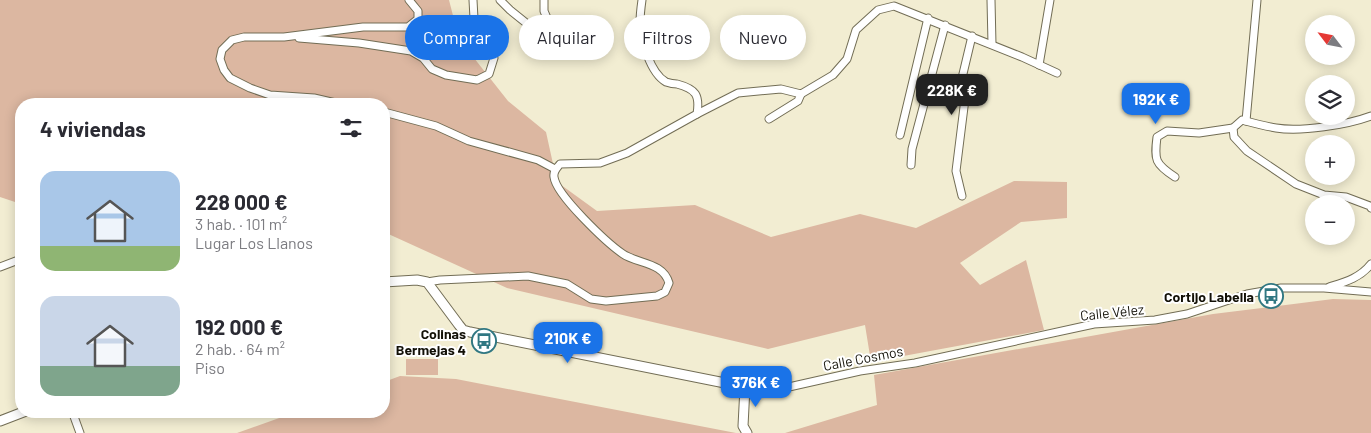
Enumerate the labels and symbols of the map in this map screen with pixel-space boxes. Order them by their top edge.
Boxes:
north arrow [1305,15,1355,65]
pin: 228K € [911,74,993,116]
pin: 192K € [1115,82,1197,125]
bus stop icon: Cortijo Labella [1258,283,1284,309]
place label: Cortijo Labella [1164,288,1254,305]
street label: Calle Vélez [1079,300,1145,324]
pin: 210K € [527,322,609,364]
place label: Colinas Bermejas 4 [396,325,466,358]
bus stop icon: Colinas Bermejas 4 [471,328,497,354]
street label: Calle Cosmos [822,342,905,374]
pin: 376K € [715,366,797,408]

